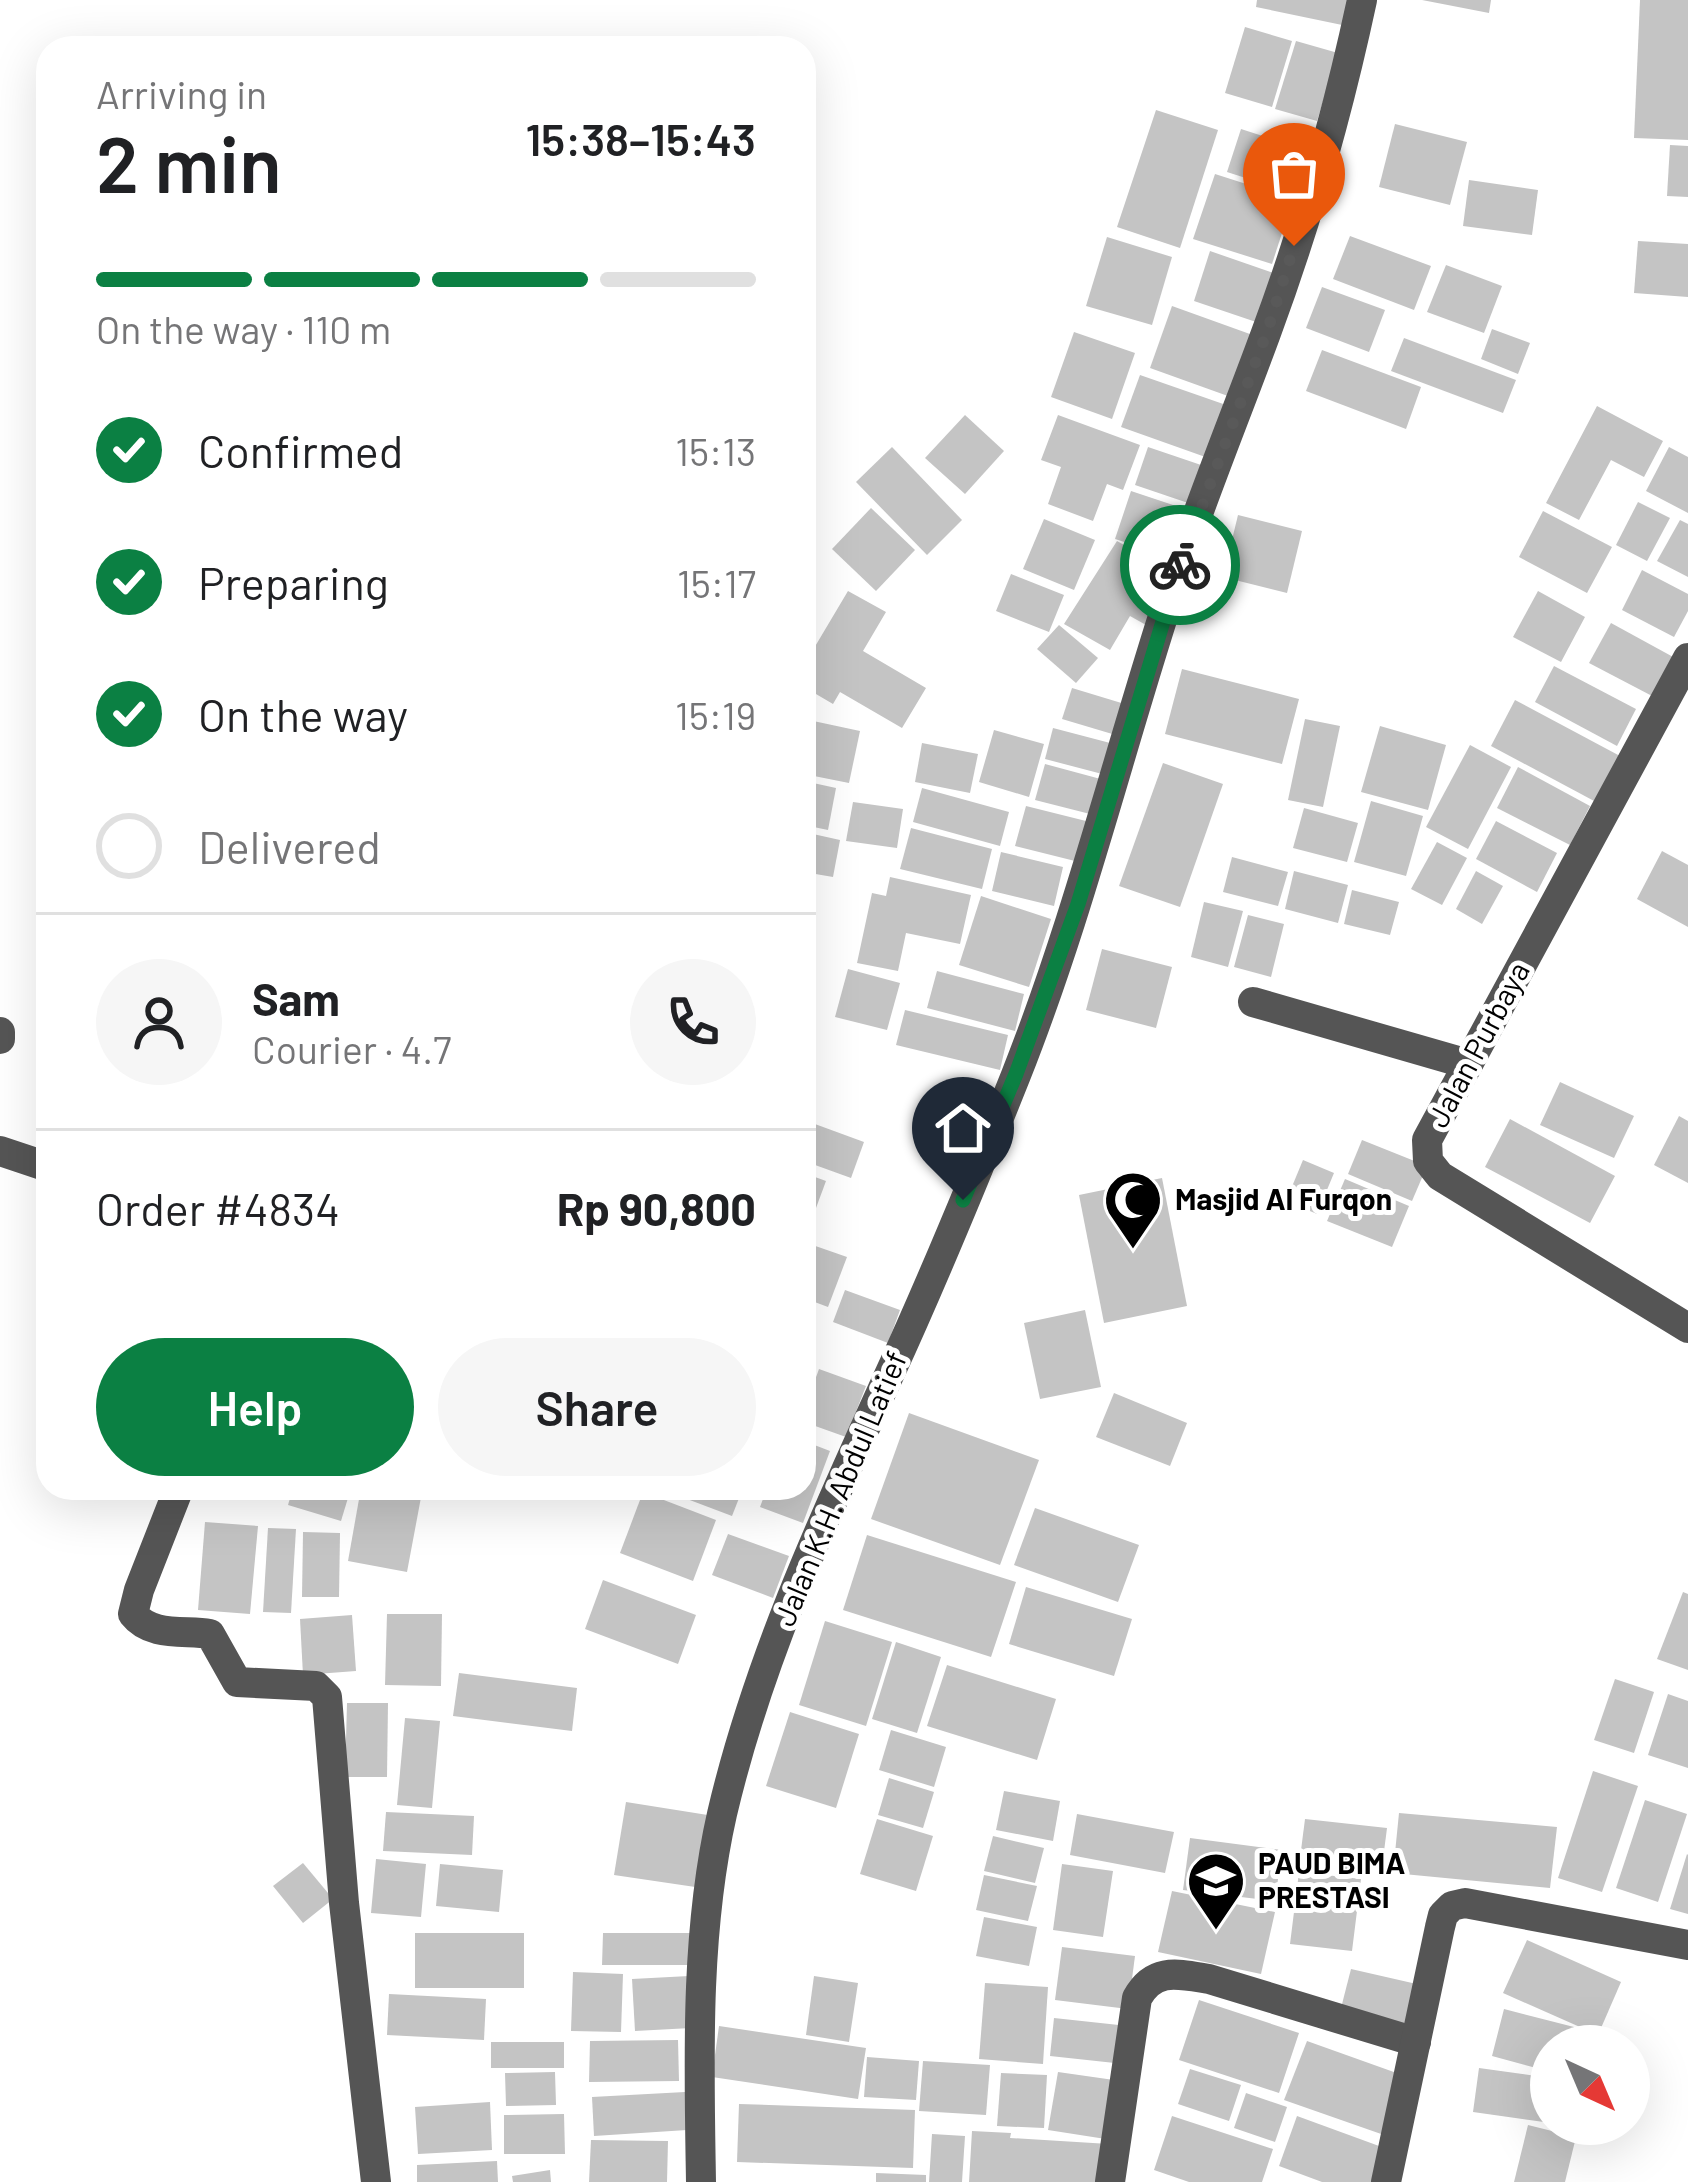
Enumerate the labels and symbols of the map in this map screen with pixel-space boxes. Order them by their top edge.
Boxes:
pin [1243,123,1345,246]
courier [1120,505,1240,625]
street label: Jalan Purbaya [1419,955,1536,1133]
pin [912,1077,1014,1200]
mosque icon: Masjid Al Furqon [1102,1169,1164,1251]
place label: Masjid Al Furqon [1175,1180,1392,1216]
street label: Jalan K.H. Abdul Latief [765,1346,913,1631]
place label: PAUD BIMA PRESTASI [1258,1844,1405,1914]
school or university icon: PAUD BIMA PRESTASI [1185,1850,1247,1932]
north arrow [1530,2025,1650,2145]

